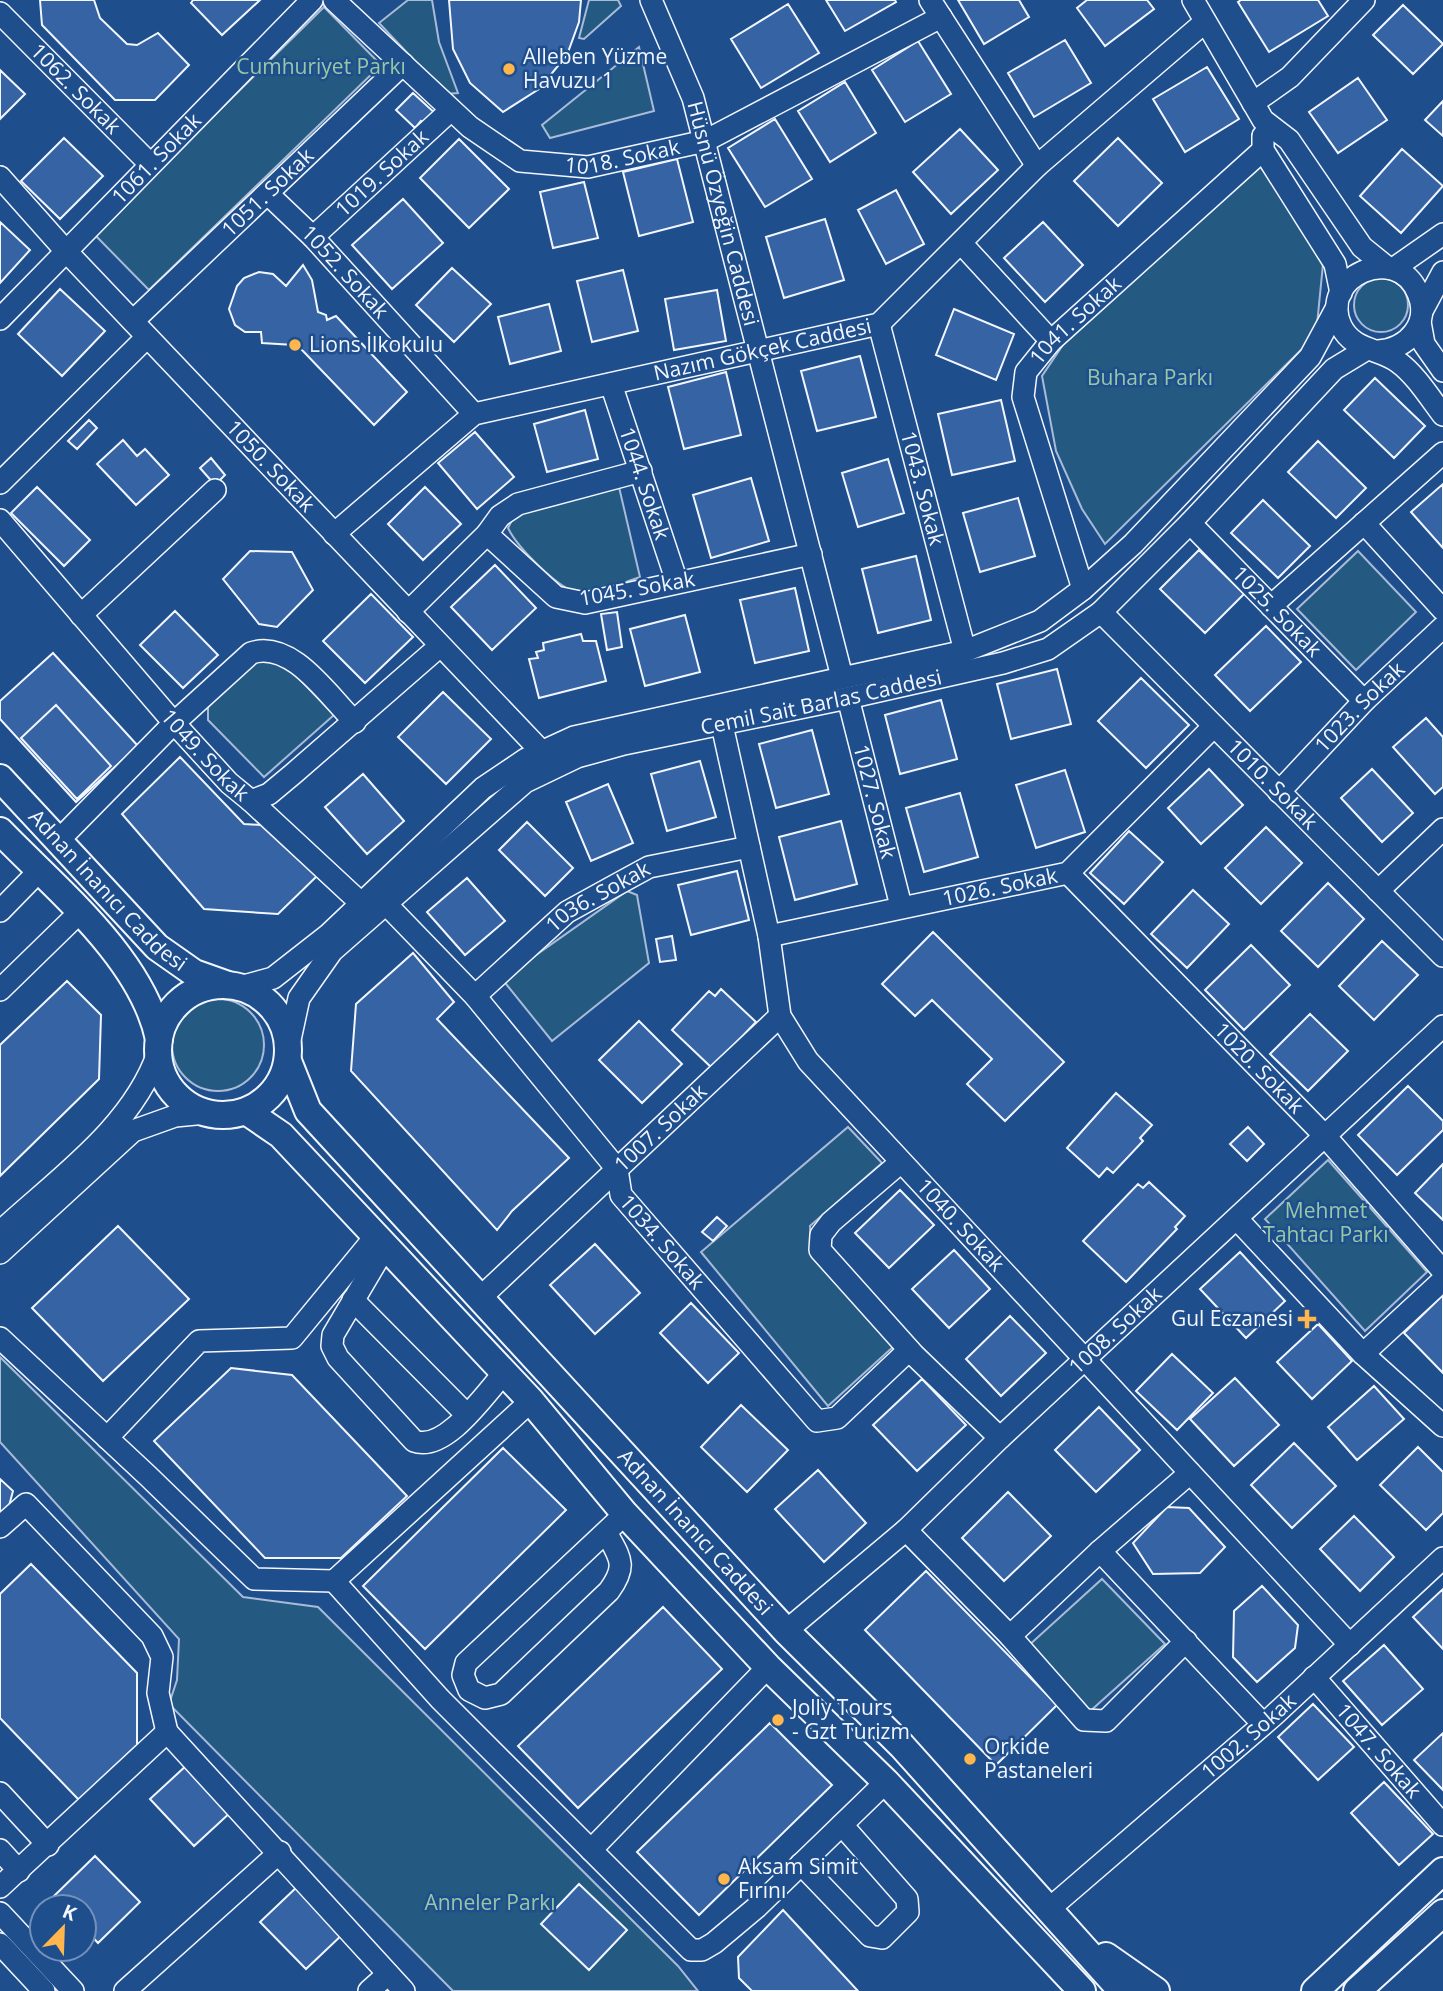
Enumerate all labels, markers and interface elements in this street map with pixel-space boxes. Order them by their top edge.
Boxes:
street label: 1062. Sokak [25,37,127,140]
place label: Alleben Yüzme Havuzu 1 [523,42,667,94]
park label: Cumhuriyet Parkı [236,52,406,80]
marker: Alleben Yüzme Havuzu 1 [501,61,517,77]
street label: Hüsnü Özyeğin Caddesi [681,98,766,329]
street label: 1061. Sokak [105,107,207,210]
street label: 1019. Sokak [329,123,434,223]
street label: 1018. Sokak [564,132,682,180]
street label: 1051. Sokak [215,142,319,243]
street label: 1052. Sokak [296,218,395,324]
street label: 1041. Sokak [1023,269,1127,370]
street label: Nazım Gökçek Caddesi [651,311,874,387]
place label: Lions İlkokulu [309,330,443,358]
marker: Lions İlkokulu [287,337,303,353]
park label: Buhara Parkı [1087,363,1213,391]
street label: 1050. Sokak [221,413,322,518]
street label: 1044. Sokak [613,423,677,543]
street label: 1043. Sokak [895,428,952,548]
street label: 1025. Sokak [1226,559,1328,663]
street label: 1045. Sokak [577,564,697,612]
street label: 1023. Sokak [1308,655,1410,758]
street label: Cemil Sait Barlas Caddesi [698,662,944,741]
street label: 1049. Sokak [155,703,255,807]
street label: 1010. Sokak [1222,732,1324,835]
street label: 1027. Sokak [847,741,903,862]
street label: Adnan İnanıcı Caddesi [23,803,193,977]
street label: 1036. Sokak [539,854,655,938]
street label: 1026. Sokak [940,861,1060,912]
street label: 1020. Sokak [1209,1016,1310,1119]
street label: 1007. Sokak [608,1077,712,1178]
street label: 1040. Sokak [911,1172,1011,1277]
street label: 1034. Sokak [614,1188,711,1295]
park label: Mehmet Tahtacı Parkı [1263,1196,1389,1248]
street label: 1008. Sokak [1062,1280,1167,1380]
place label: Gul Eczanesi [1171,1304,1293,1332]
marker: Gul Eczanesi [1299,1311,1315,1327]
street label: Adnan İnanıcı Caddesi [612,1442,779,1621]
street label: 1002. Sokak [1195,1687,1301,1785]
place label: Jolly Tours - Gzt Turizm [790,1693,910,1745]
street label: 1047. Sokak [1330,1697,1428,1804]
marker: Jolly Tours - Gzt Turizm [770,1712,786,1728]
place label: Orkide Pastaneleri [984,1732,1093,1784]
marker: Orkide Pastaneleri [962,1751,978,1767]
place label: Aksam Simit Fırını [738,1852,858,1904]
marker: Aksam Simit Fırını [716,1871,732,1887]
park label: Anneler Parkı [424,1888,556,1916]
north arrow [28,1893,98,1963]
text: K [59,1898,81,1927]

